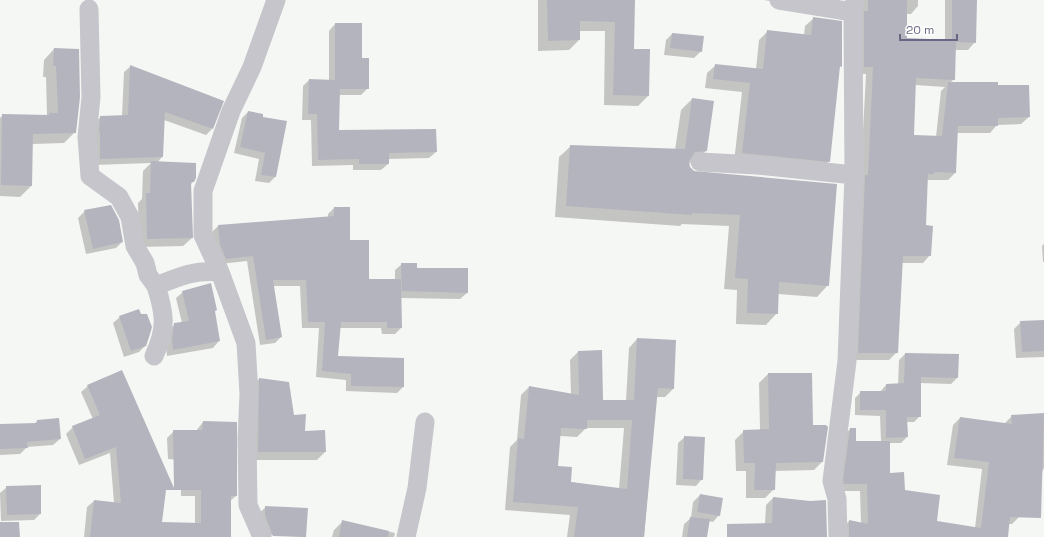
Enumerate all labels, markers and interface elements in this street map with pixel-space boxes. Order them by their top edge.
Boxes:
scale bar [900,16,957,42]
text: 20 m [906,22,934,38]

